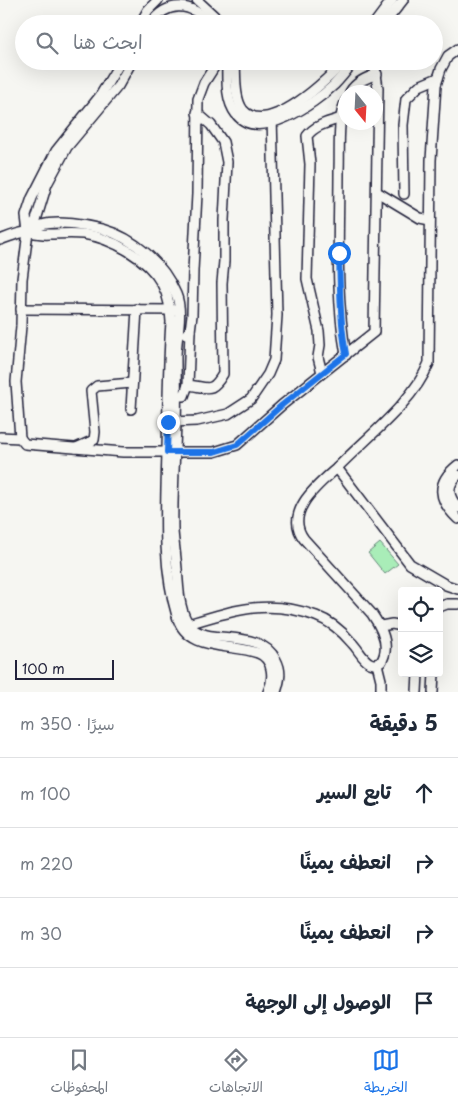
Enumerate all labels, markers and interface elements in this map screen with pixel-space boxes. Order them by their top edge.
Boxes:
search box [15,15,443,70]
text: ابحث هنا [73,27,143,55]
icon: search [33,29,61,57]
north arrow [338,85,383,130]
route start [328,242,351,265]
route end [157,411,180,434]
map controls [398,587,443,677]
button: locate [398,587,443,632]
button: layers [398,632,443,677]
scale bar [15,657,114,680]
text: 100 m [22,658,65,679]
text: 5 دقيقة [369,706,438,738]
text: سيرًا · 350 m [20,711,115,735]
text: تابع السير [317,777,391,805]
icon: ahead [410,779,438,807]
text: 100 m [20,781,70,805]
text: انعطف يمينًا [300,847,391,875]
icon: right [410,849,438,877]
text: 220 m [20,851,73,875]
text: انعطف يمينًا [300,917,391,945]
icon: right [410,919,438,947]
text: 30 m [20,921,62,945]
text: الوصول إلى الوجهة [245,987,391,1015]
icon: arrive [410,989,438,1017]
tab: المحفوظات [50,1046,108,1100]
tab: الاتجاهات [209,1046,263,1100]
tab: الخريطة [364,1046,408,1100]

